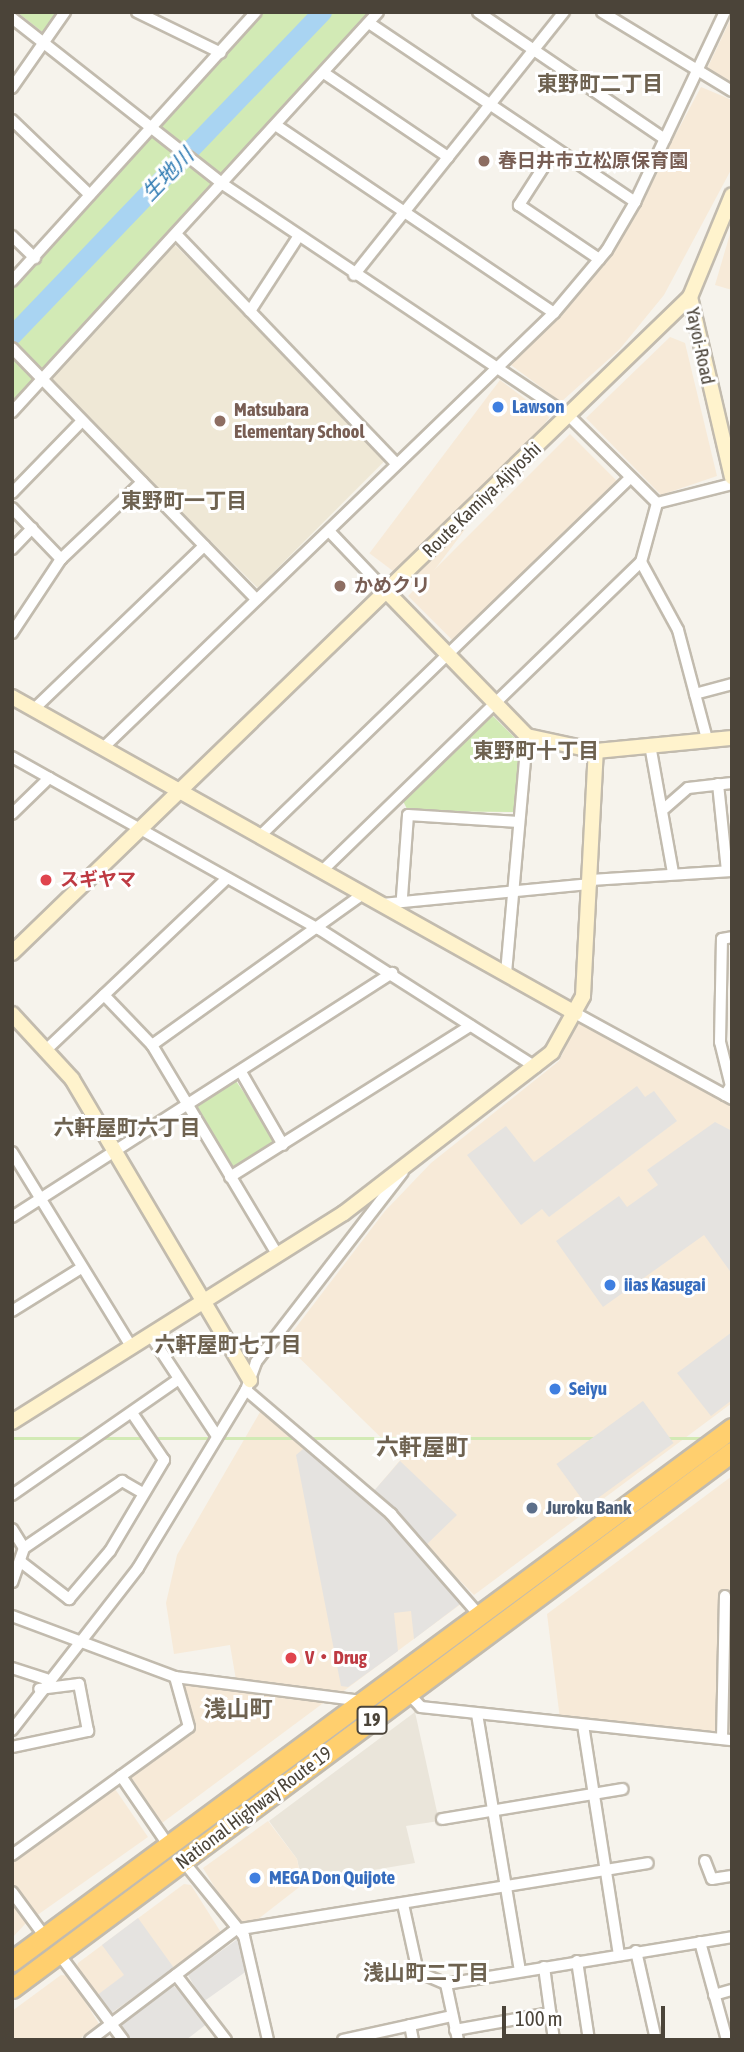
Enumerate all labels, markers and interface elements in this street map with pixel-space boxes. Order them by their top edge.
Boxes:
district label: 東野町二丁目 [537,70,663,96]
water label: 生地川 [136,143,198,205]
place label: 春日井市立松原保育園 [498,150,688,172]
marker: 春日井市立松原保育園 [476,153,492,169]
street label: Yayoi-Road [681,305,719,387]
place label: Lawson [512,396,564,418]
place label: Matsubara Elementary School [234,399,365,443]
marker: Lawson [490,399,506,415]
marker: Matsubara Elementary School [212,413,228,429]
street label: Route Kamiya-Ajiyoshi [418,438,546,562]
district label: 東野町一丁目 [121,487,247,513]
place label: かめクリ [354,575,430,597]
marker: かめクリ [332,578,348,594]
district label: 東野町十丁目 [473,737,599,763]
place label: スギヤマ [60,869,136,891]
marker: スギヤマ [38,872,54,888]
district label: 六軒屋町六丁目 [54,1114,200,1140]
place label: iias Kasugai [624,1274,706,1296]
marker: iias Kasugai [602,1277,618,1293]
district label: 六軒屋町七丁目 [155,1331,301,1357]
place label: Seiyu [569,1378,607,1400]
marker: Seiyu [547,1381,563,1397]
district label: 六軒屋町 [376,1433,468,1461]
place label: Juroku Bank [546,1497,631,1519]
marker: Juroku Bank [524,1500,540,1516]
place label: V・Drug [305,1647,367,1669]
marker: V・Drug [283,1650,299,1666]
district label: 浅山町 [204,1695,272,1723]
road number: 19 [356,1706,388,1735]
street label: National Highway Route 19 [171,1742,337,1874]
place label: MEGA Don Quijote [269,1867,395,1889]
marker: MEGA Don Quijote [247,1870,263,1886]
district label: 浅山町二丁目 [363,1959,489,1985]
scale bar [506,1993,669,2037]
text: 100 m [515,2006,563,2030]

